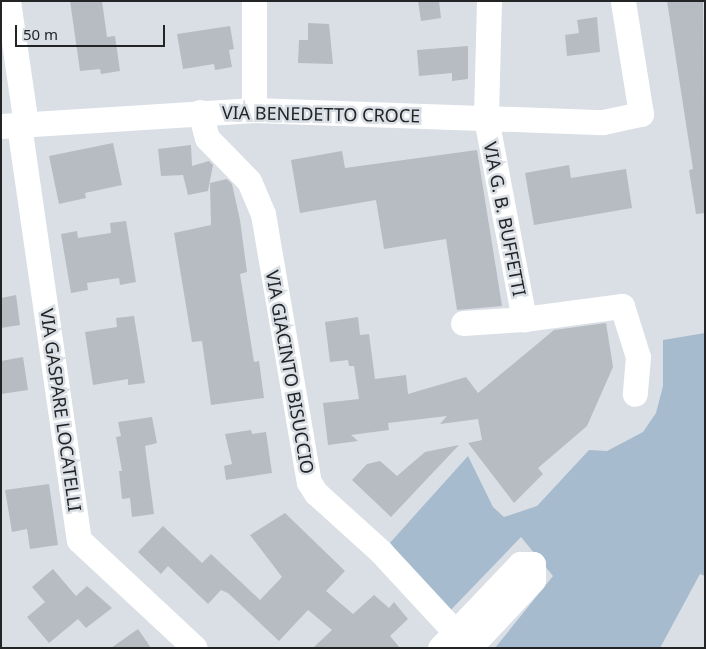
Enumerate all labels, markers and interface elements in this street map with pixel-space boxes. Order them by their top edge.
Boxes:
scale bar [18,15,168,47]
text: 50 m [23,24,58,44]
street label: VIA BENEDETTO CROCE [222,101,420,127]
street label: VIA G. B. BUFFETTI [479,140,531,298]
street label: VIA GIACINTO BISUCCIO [261,269,319,475]
street label: VIA GASPARE LOCATELLI [36,307,86,513]

